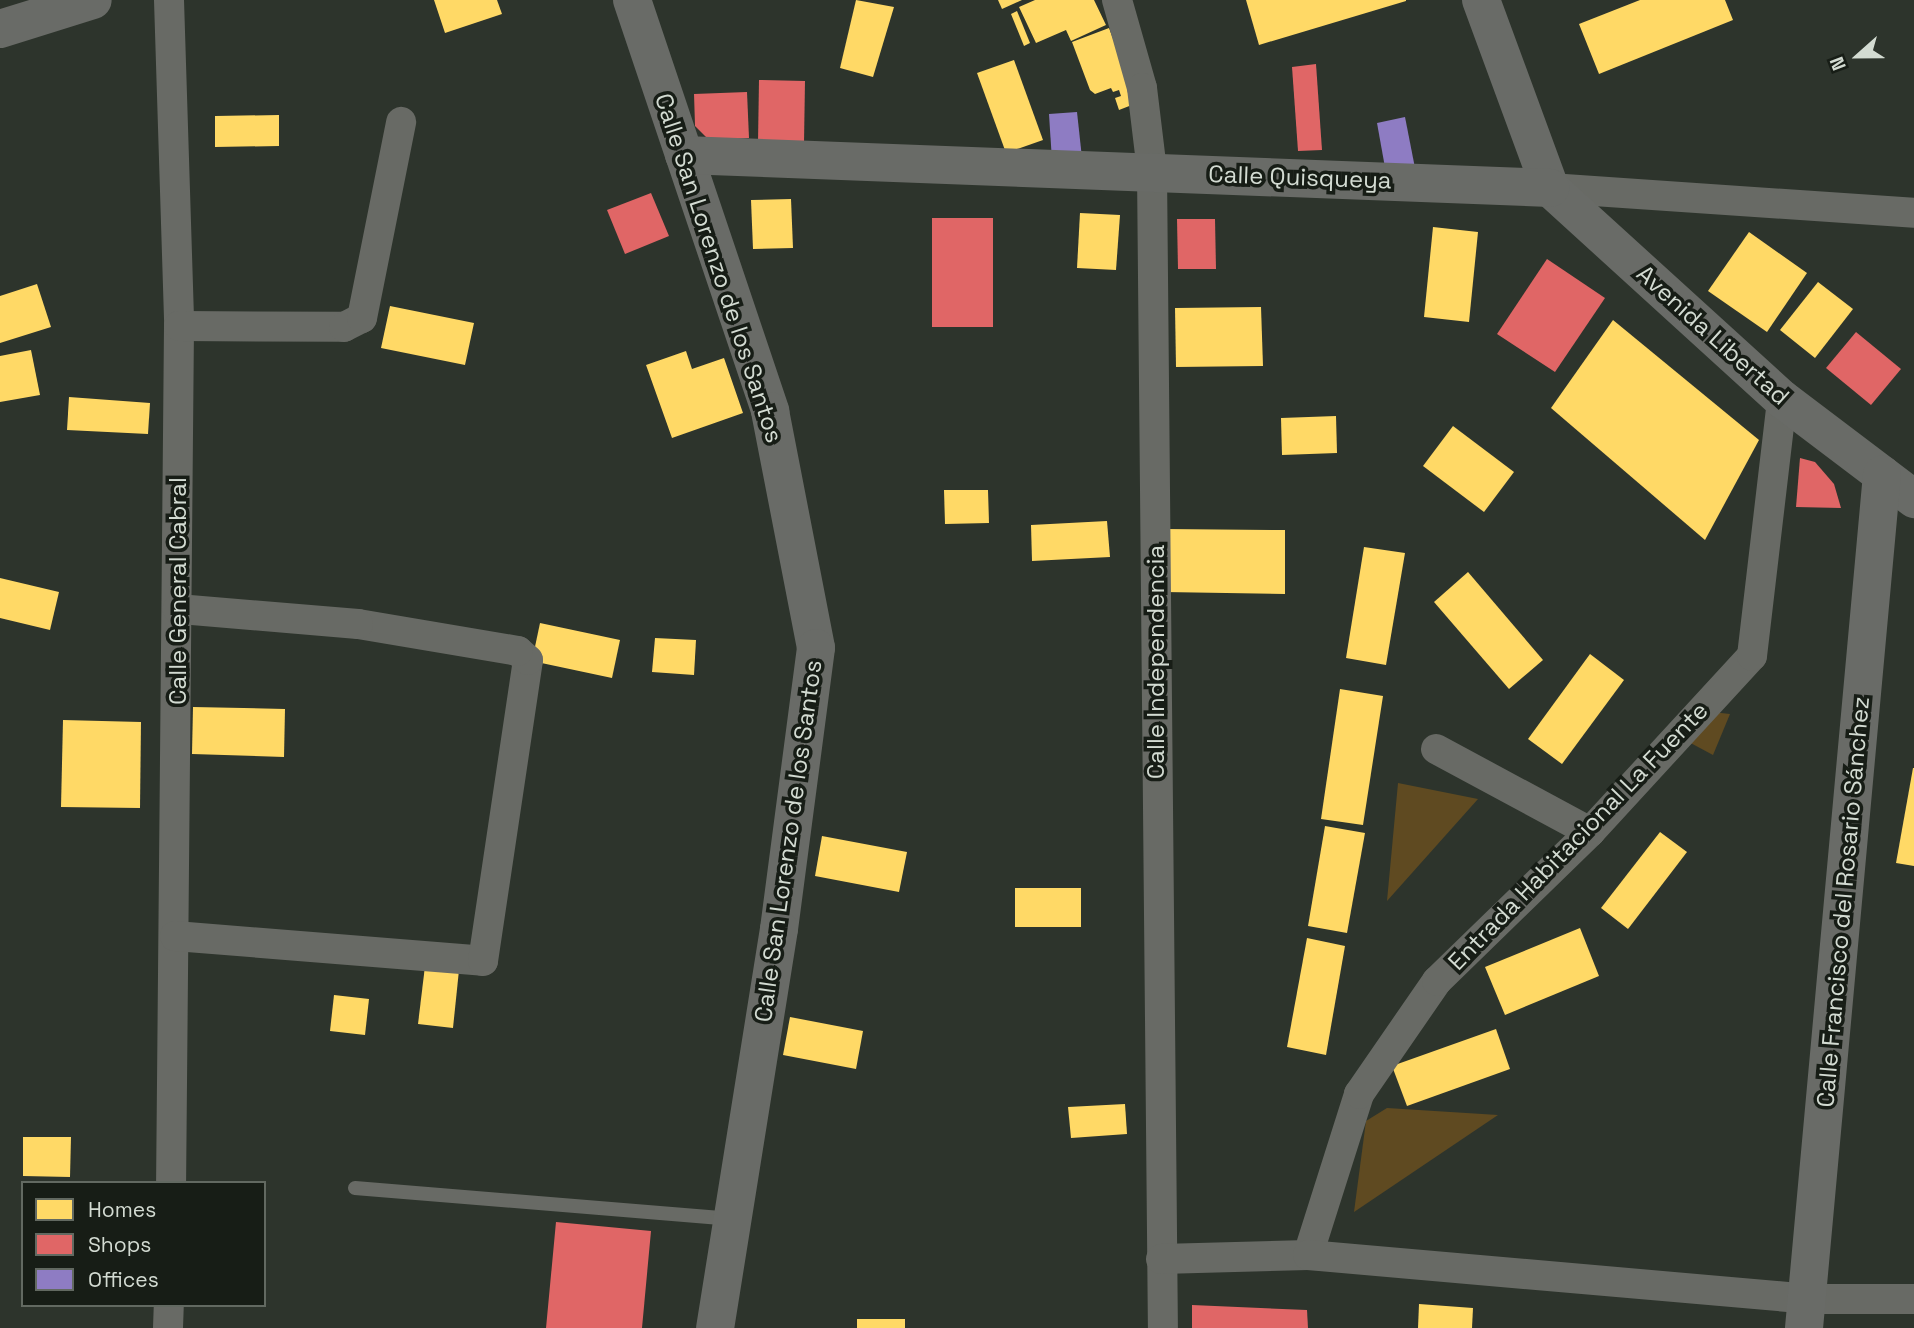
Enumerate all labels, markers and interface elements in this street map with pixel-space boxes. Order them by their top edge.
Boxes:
north arrow [1823,21,1893,91]
text: N [1824,53,1852,74]
street label: Calle San Lorenzo de los Santos [649,90,789,446]
street label: Calle Quisqueya [1208,159,1392,195]
street label: Avenida Libertad [1631,259,1795,411]
street label: Calle General Cabral [164,477,192,705]
street label: Calle Independencia [1142,545,1170,779]
street label: Calle San Lorenzo de los Santos [748,658,828,1024]
street label: Calle Francisco del Rosario Sánchez [1811,695,1875,1109]
street label: Entrada Habitacional La Fuente [1442,696,1714,976]
legend [21,1181,266,1307]
text: Homes [88,1196,156,1223]
text: Shops [88,1231,151,1258]
text: Offices [88,1266,159,1293]

